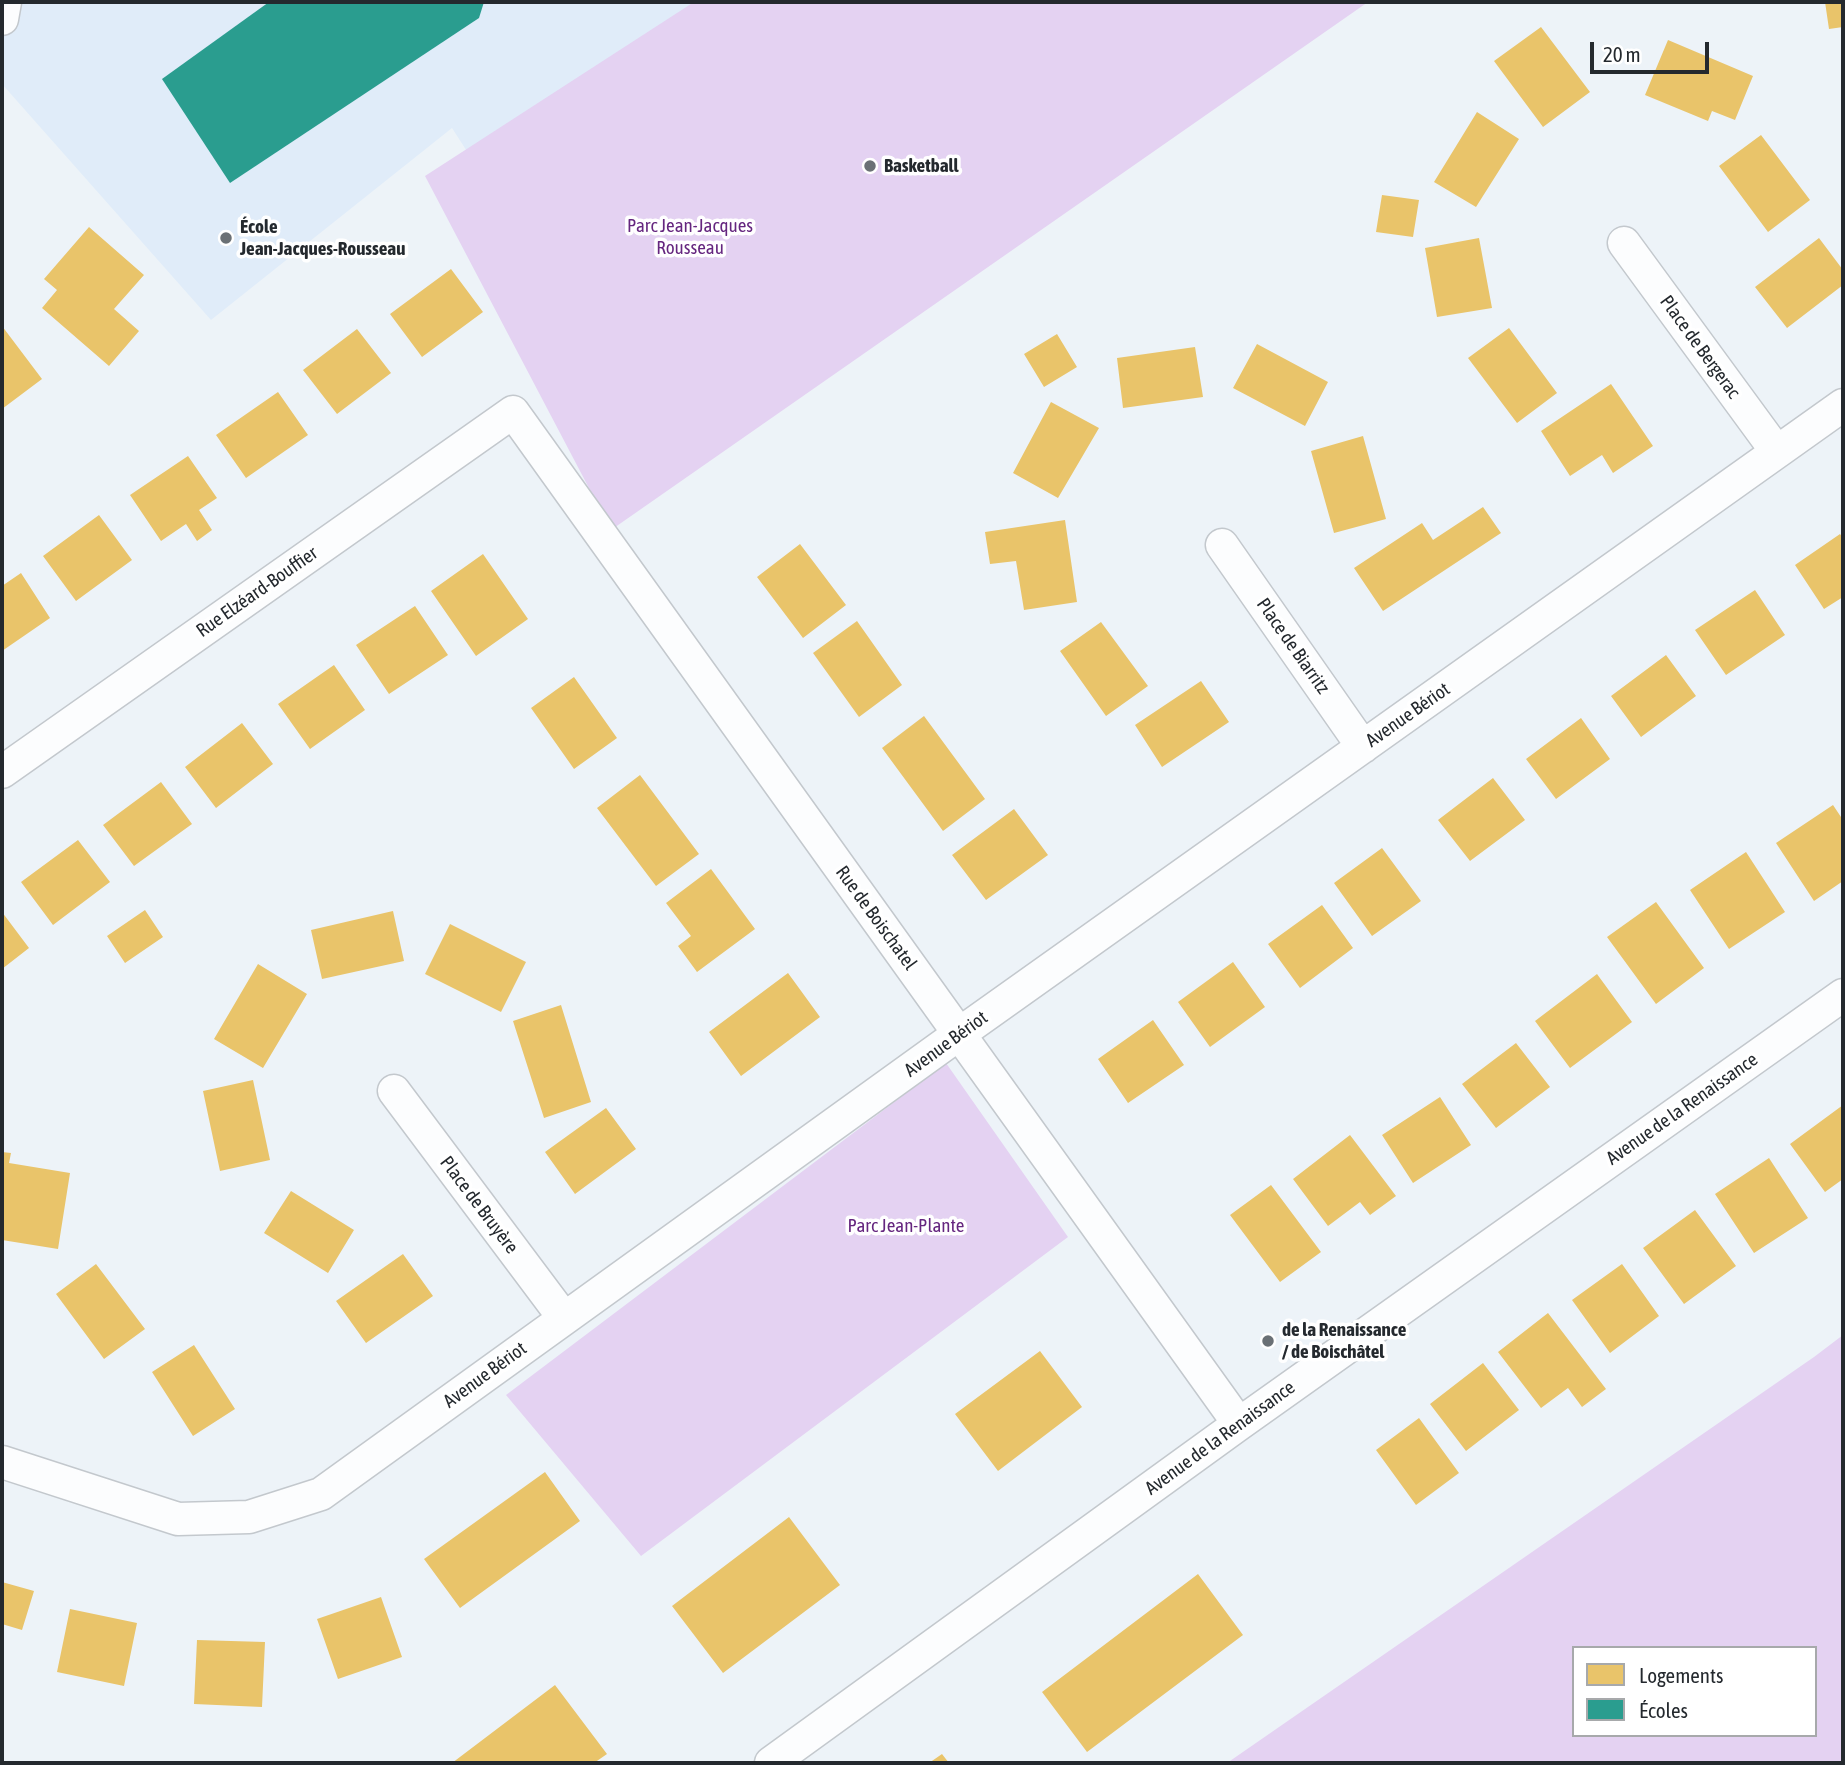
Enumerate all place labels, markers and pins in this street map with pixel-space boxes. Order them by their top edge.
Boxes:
place label: Basketball [884,155,959,177]
marker: Basketball [862,158,878,174]
place label: École Jean-Jacques-Rousseau [240,216,405,260]
marker: École Jean-Jacques-Rousseau [218,230,234,246]
place label: de la Renaissance / de Boischâtel [1282,1319,1406,1363]
marker: de la Renaissance / de Boischâtel [1260,1333,1276,1349]

